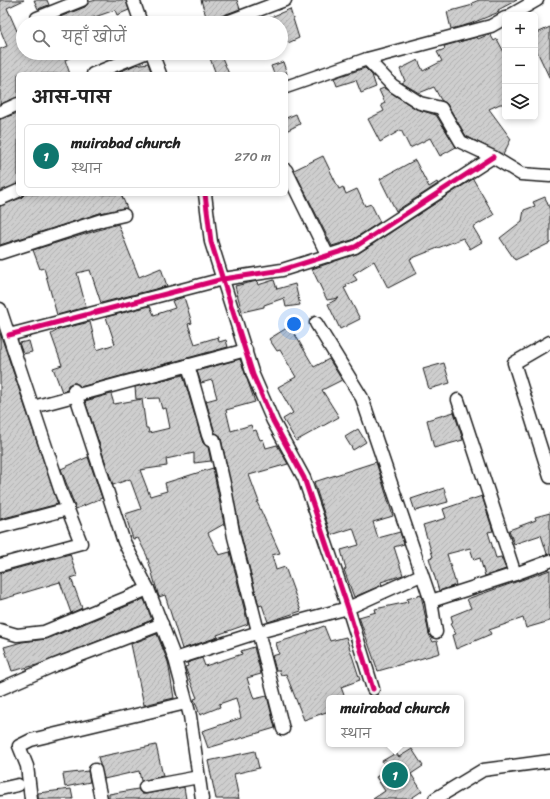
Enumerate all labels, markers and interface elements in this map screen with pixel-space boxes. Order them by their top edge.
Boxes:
map controls [502,12,538,120]
button: + [502,12,538,48]
search box [16,16,288,60]
text: यहाँ खोजें [62,24,127,50]
icon: search [30,27,52,49]
button: − [502,48,538,84]
text: आस-पास [32,82,111,112]
button: layers [502,84,538,120]
text: muirabad church [71,130,181,156]
text: 1 [43,145,49,168]
text: 270 m [234,145,271,168]
text: स्थान [71,157,102,180]
your location [284,314,304,334]
popup [326,695,464,747]
text: muirabad church [340,695,450,721]
text: स्थान [340,722,371,745]
pin: 1 [382,760,408,790]

